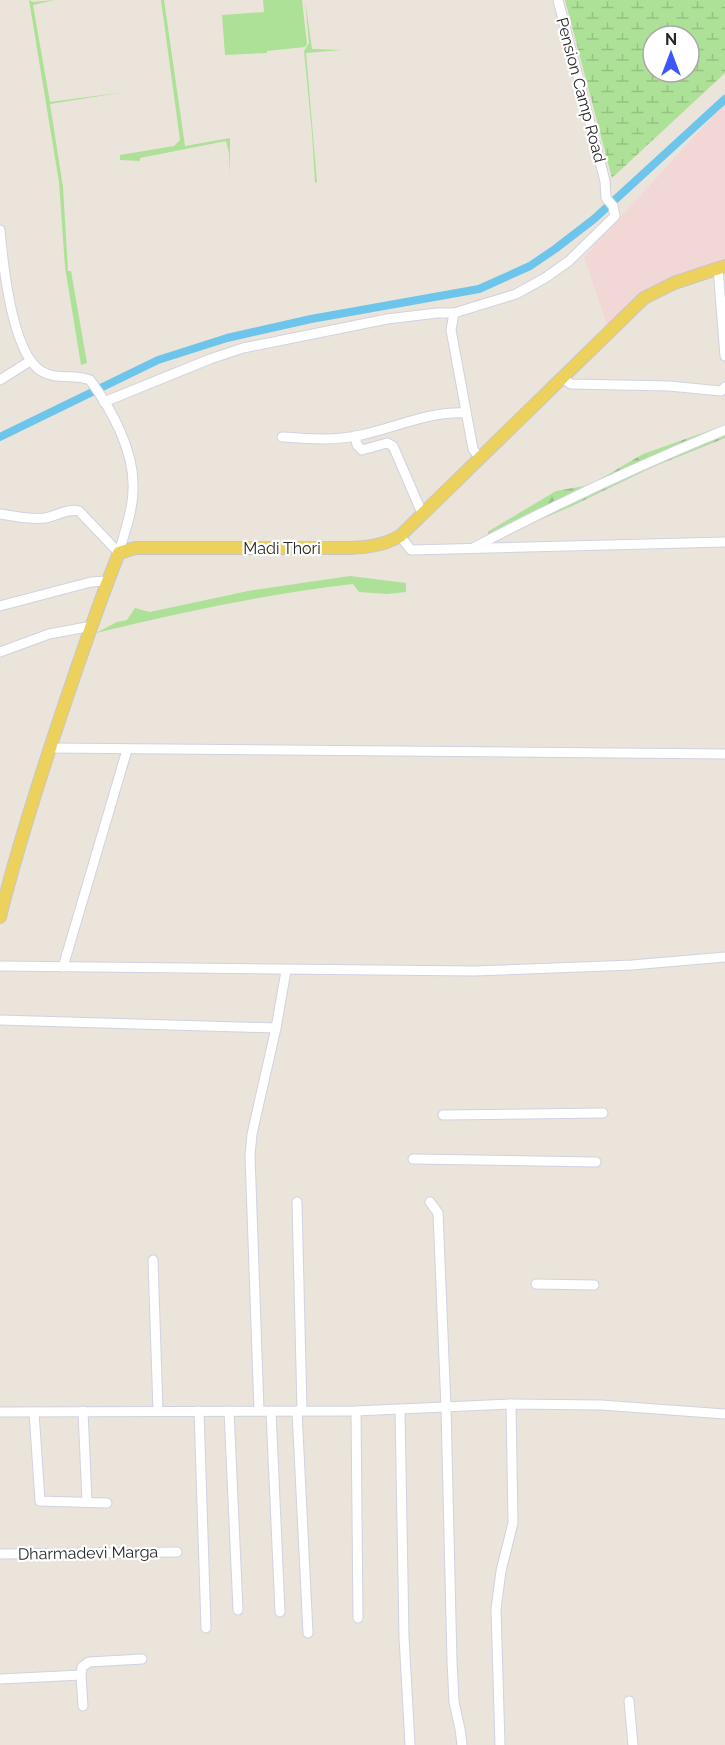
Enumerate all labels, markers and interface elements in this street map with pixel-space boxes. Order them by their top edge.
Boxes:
street label: Pension Camp Road [552,15,610,165]
north arrow [641,24,701,84]
text: N [665,30,677,49]
street label: Madi Thori [243,539,321,558]
street label: Dharmadevi Marga [18,1542,158,1564]

